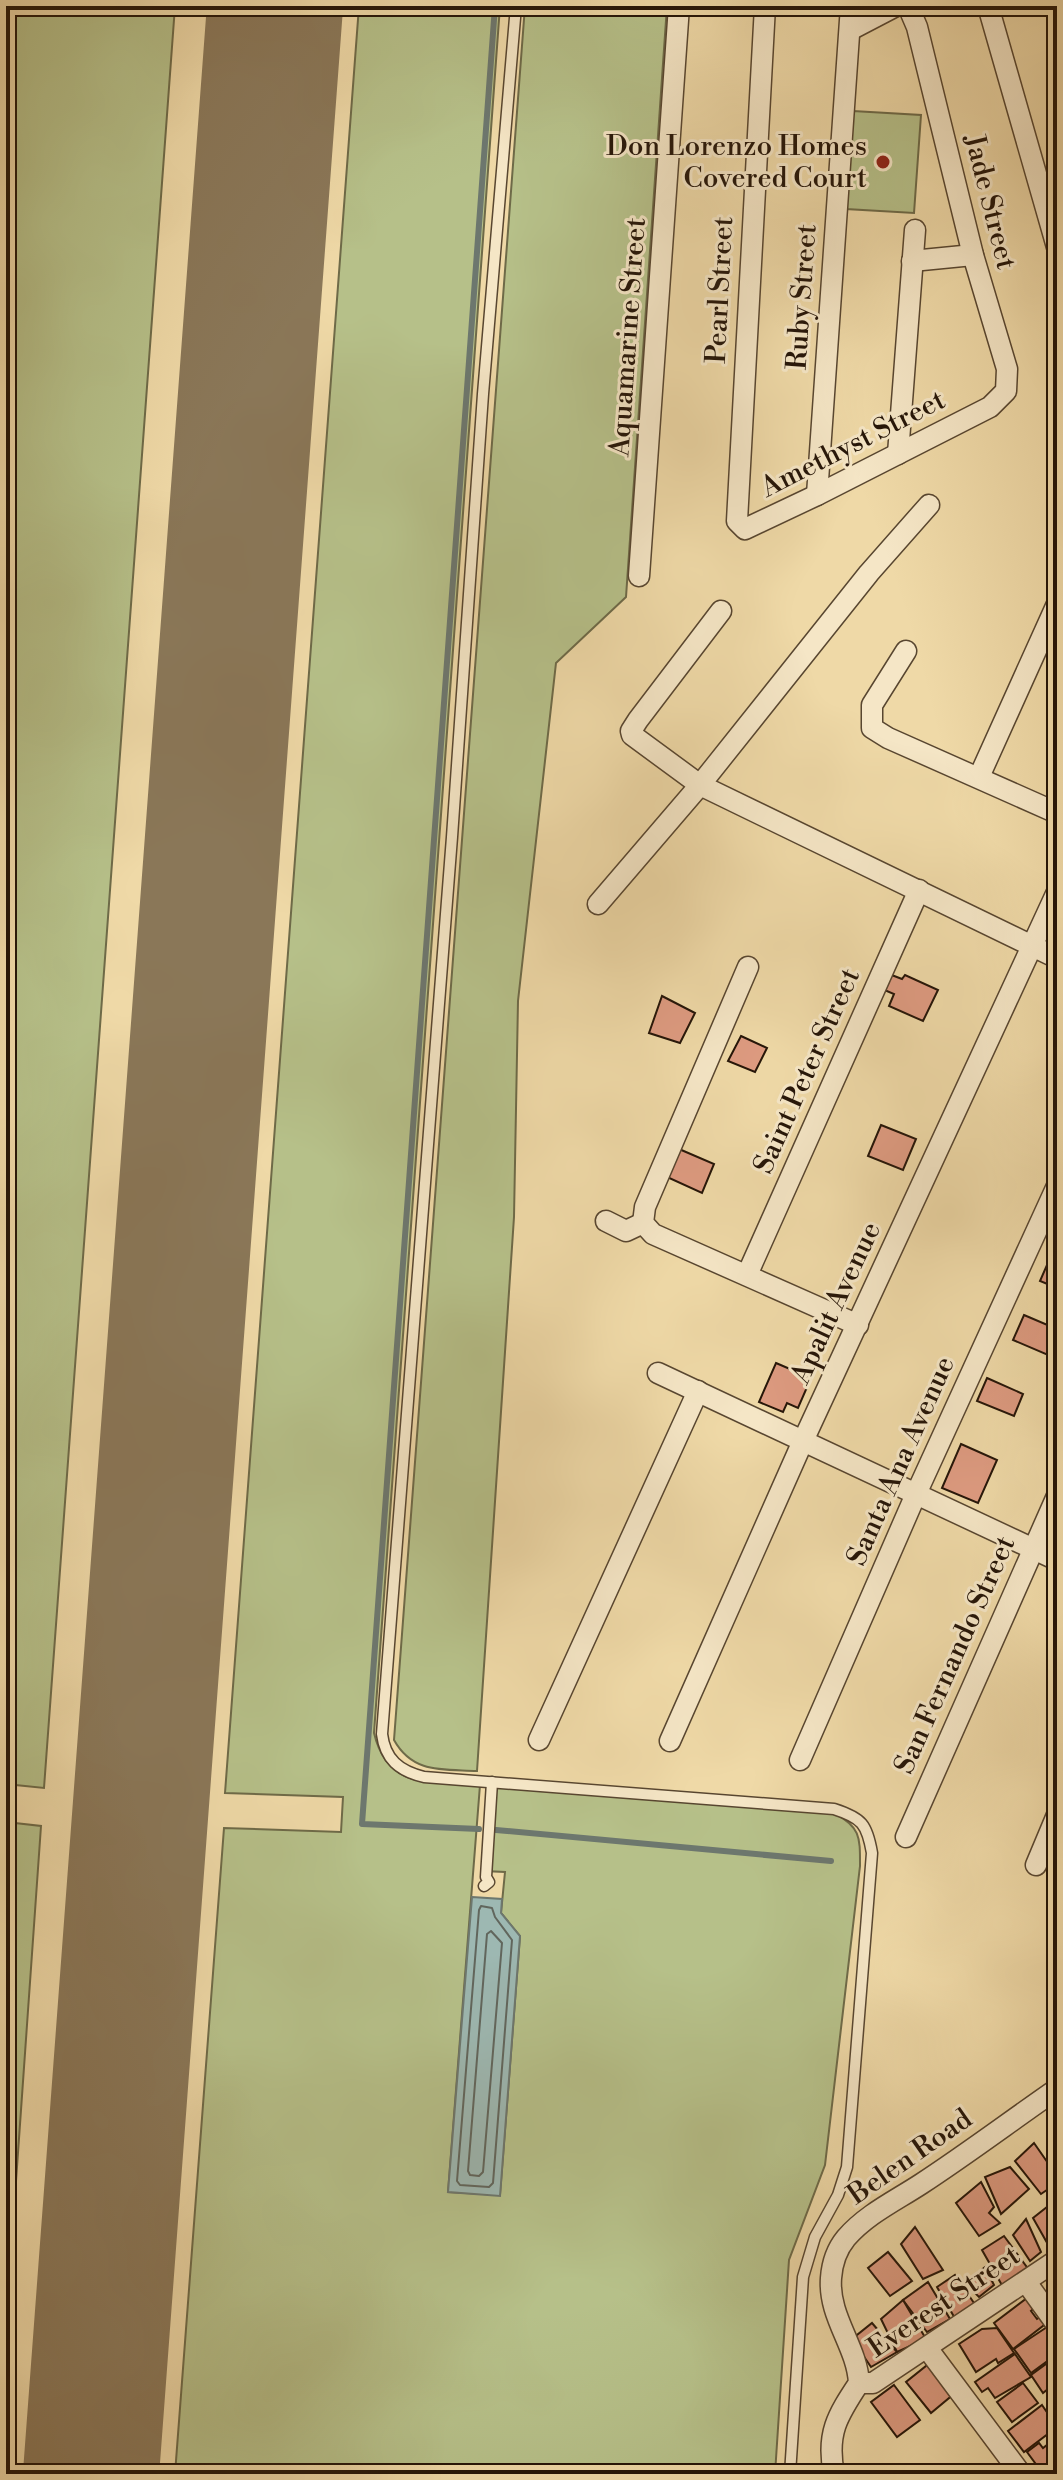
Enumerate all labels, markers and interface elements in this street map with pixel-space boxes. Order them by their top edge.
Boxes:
place label: Don Lorenzo Homes Covered Court [606,129,867,196]
street label: Jade Street [956,130,1024,273]
marker: Don Lorenzo Homes Covered Court [874,153,892,171]
street label: Pearl Street [699,215,741,365]
street label: Aquamarine Street [602,216,654,459]
street label: Ruby Street [779,223,825,371]
street label: Amethyst Street [754,382,951,506]
street label: Saint Peter Street [746,963,868,1179]
street label: Apalit Avenue [783,1216,889,1390]
street label: Santa Ana Avenue [839,1351,963,1571]
street label: San Fernando Street [887,1530,1023,1779]
street label: Belen Road [840,2101,979,2213]
street label: Everest Street [861,2238,1027,2366]

